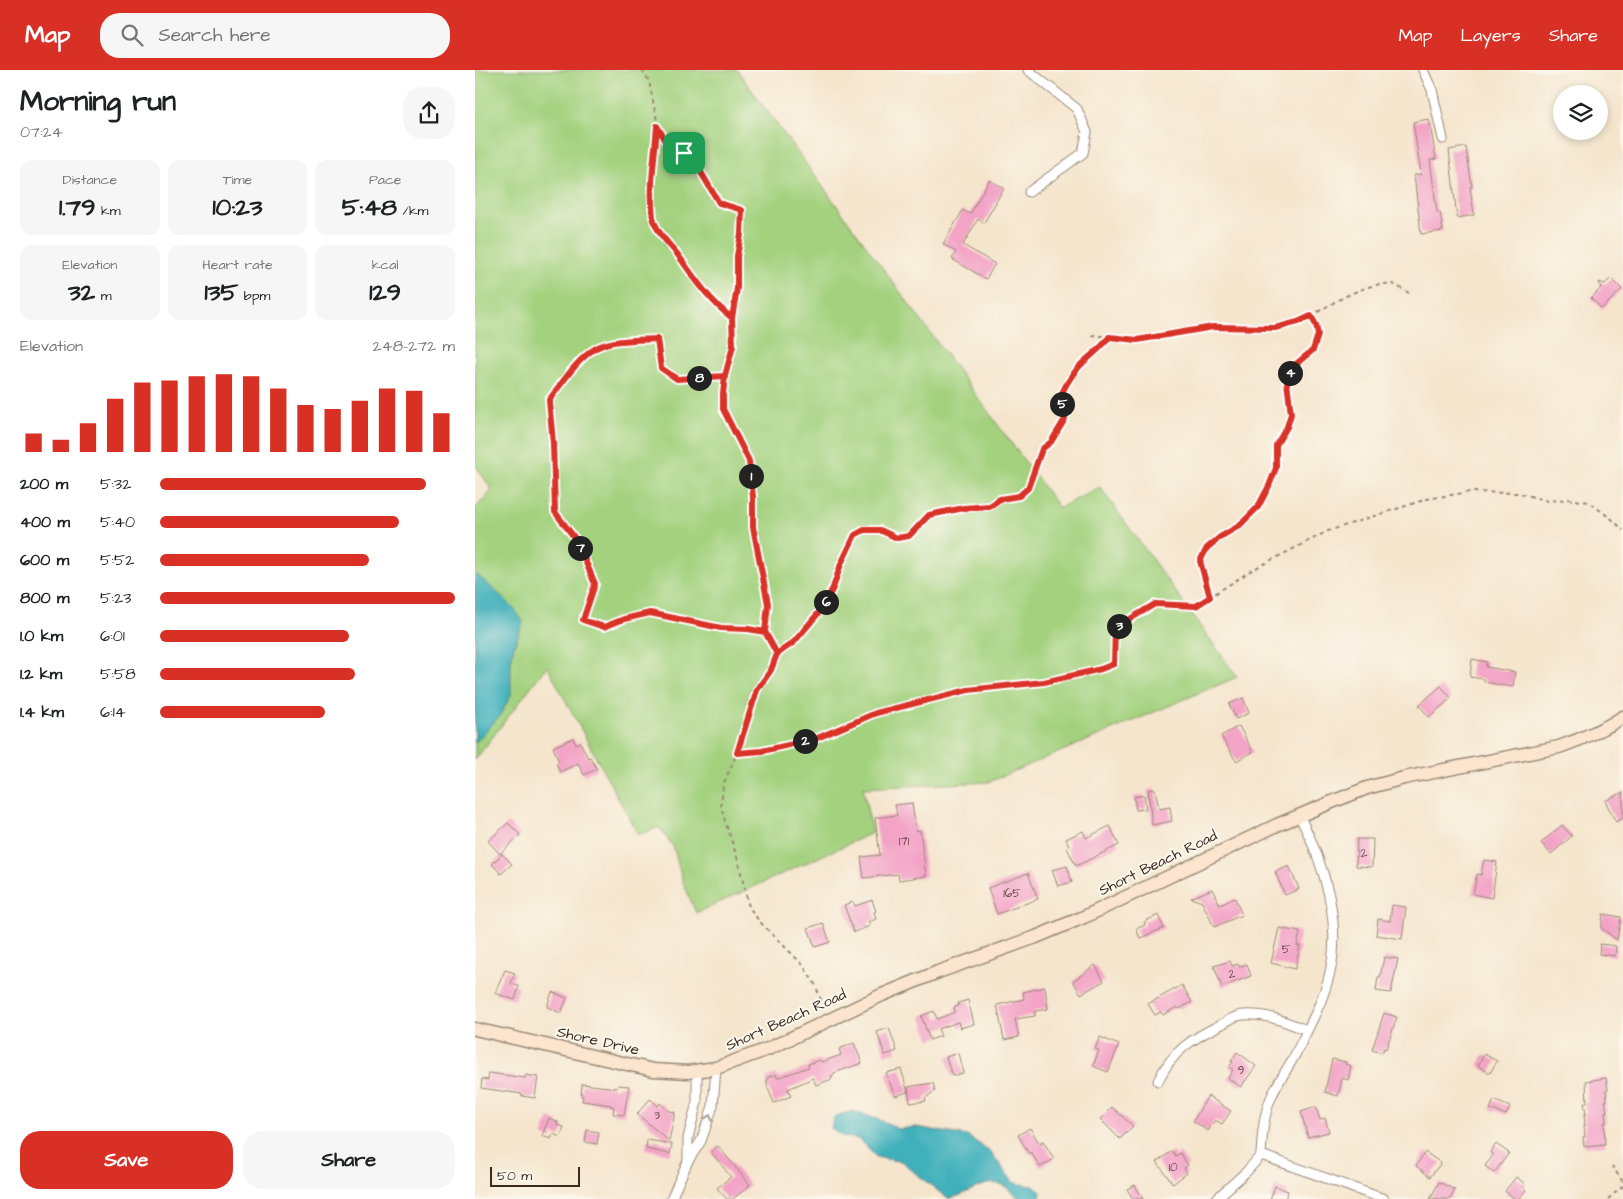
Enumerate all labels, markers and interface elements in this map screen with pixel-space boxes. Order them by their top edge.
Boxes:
search box [100,13,450,58]
text: Map [25,18,70,52]
icon: search [118,21,146,49]
text: Search here [158,22,271,49]
text: Map [1398,23,1432,48]
text: Layers [1460,23,1521,48]
text: Share [1549,23,1598,48]
text: Morning run [20,82,176,121]
map controls [1553,85,1608,140]
button: layers [1553,85,1608,140]
button: share [403,87,455,139]
text: 07:24 [20,121,63,143]
pin [663,132,705,174]
icon: arrive [670,139,698,167]
text: Distance [63,170,117,190]
text: Time [223,170,252,190]
text: Pace [369,170,401,190]
text: 1.79 [59,190,95,225]
text: 10:23 [212,190,263,225]
text: 5:48 [342,190,397,225]
text: km [95,201,121,221]
text: /km [397,201,428,221]
text: Elevation [62,255,117,275]
text: Heart rate [202,255,273,275]
text: kcal [372,255,399,275]
text: 32 [68,275,95,310]
text: 135 [205,275,238,310]
text: 129 [369,275,401,310]
text: m [95,286,112,306]
text: bpm [238,286,270,306]
text: Elevation [20,335,83,357]
text: 248–272 m [373,335,455,357]
pin: 4 [1277,360,1303,386]
text: 4 [1286,363,1295,383]
pin: 8 [687,366,711,390]
text: 8 [695,368,704,388]
pin: 5 [1049,392,1075,416]
text: 5 [1058,394,1067,414]
pin: 1 [739,464,763,488]
text: 1 [751,466,752,486]
text: 200 m [20,473,68,495]
text: 5:32 [100,473,131,495]
text: 400 m [20,511,70,533]
text: 5:40 [100,511,135,533]
pin: 7 [567,536,593,560]
text: 7 [576,538,585,558]
text: 600 m [20,549,69,571]
text: 5:52 [100,549,134,571]
text: 800 m [20,587,69,609]
text: 5:23 [100,587,131,609]
pin: 6 [813,590,839,614]
text: 6 [822,592,831,612]
pin: 3 [1107,614,1131,638]
text: 3 [1116,616,1123,636]
text: 1.0 km [20,625,63,647]
text: 6:01 [100,625,125,647]
text: 1.2 km [20,663,62,685]
text: 5:58 [100,663,136,685]
text: 1.4 km [20,701,64,723]
text: 6:14 [100,701,126,723]
pin: 2 [793,728,817,754]
text: 2 [801,731,810,751]
street label: Short Beach Road [1095,825,1221,901]
house number: 171 [899,833,910,850]
house number: 2 [1361,845,1368,862]
house number: 165 [1003,885,1021,902]
house number: 5 [1282,941,1291,958]
house number: 2 [1229,966,1236,983]
street label: Short Beach Road [723,984,850,1056]
street label: Shore Drive [555,1021,641,1061]
house number: 9 [1238,1062,1245,1079]
house number: 3 [654,1107,660,1124]
one-way arrow [703,1114,713,1122]
button: Save [20,1131,233,1189]
button: Share [243,1131,455,1189]
house number: 10 [1168,1159,1178,1176]
scale bar [490,1164,580,1187]
text: 50 m [497,1166,532,1186]

